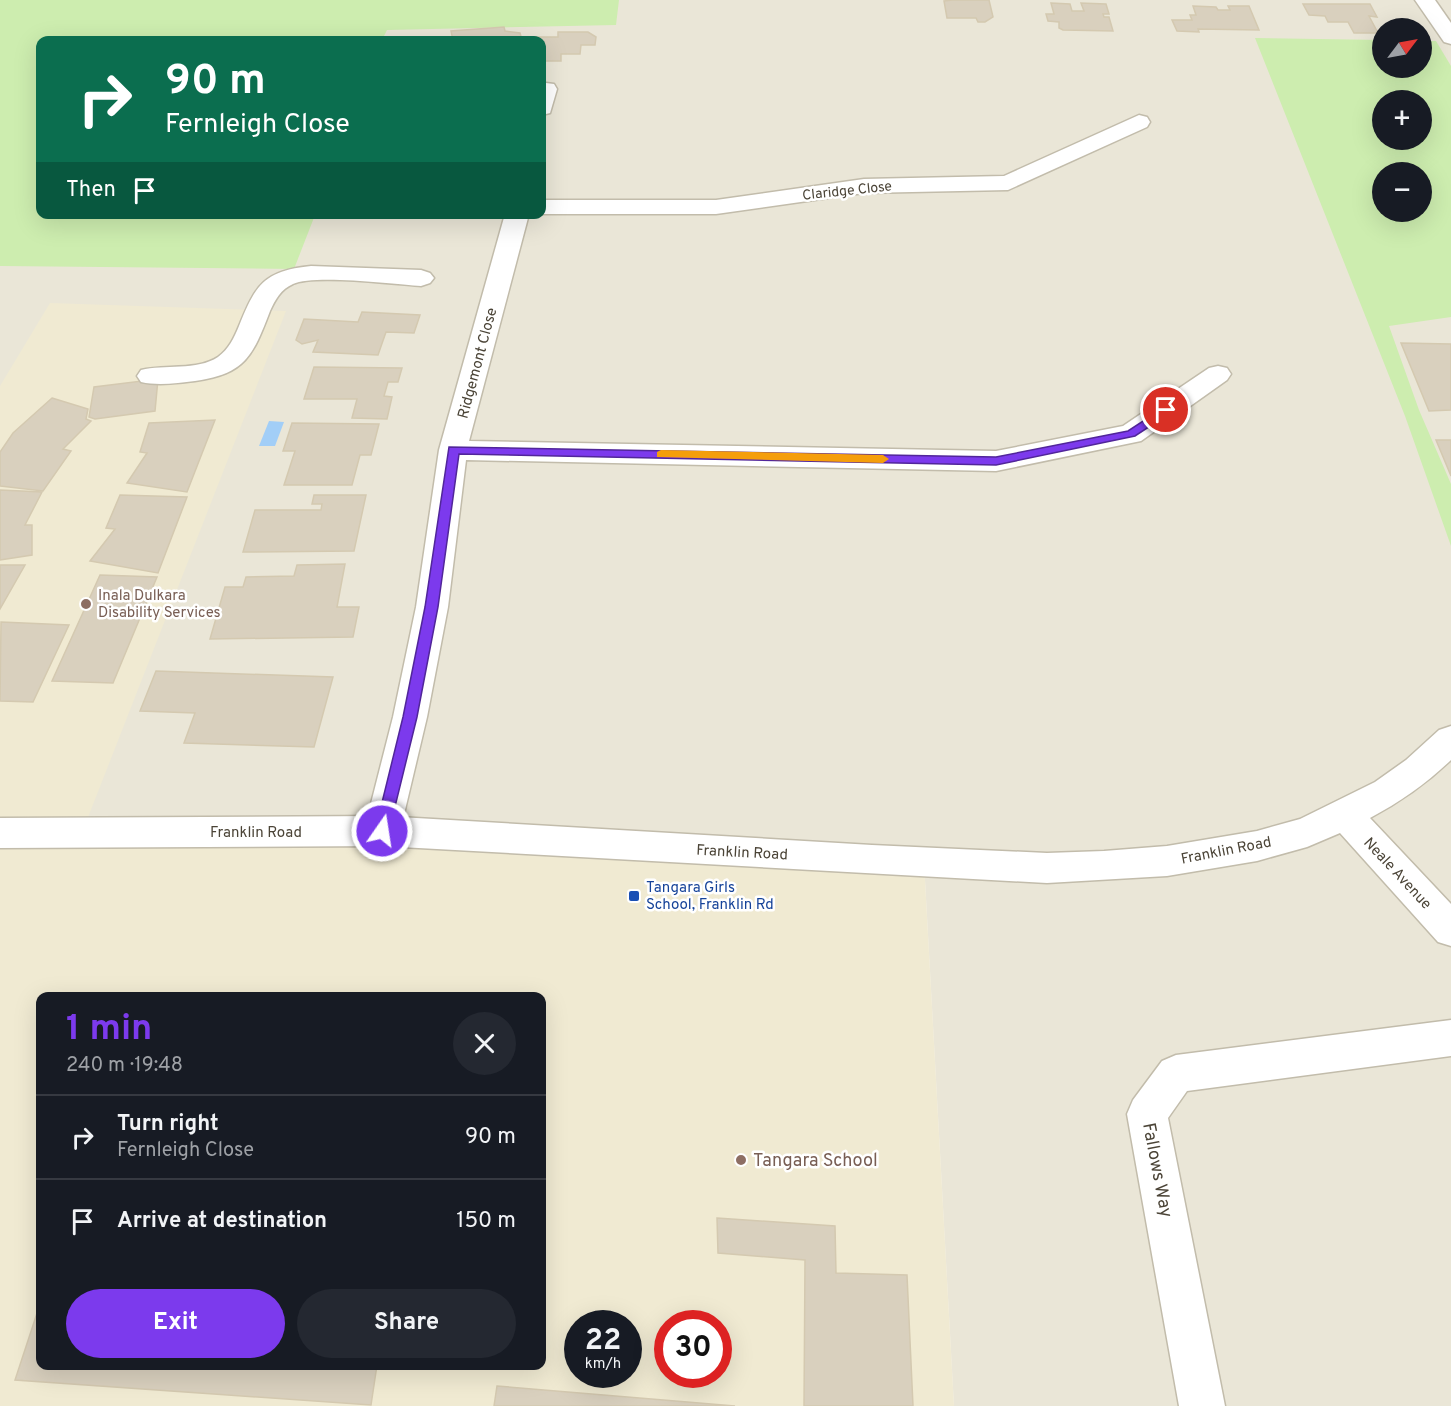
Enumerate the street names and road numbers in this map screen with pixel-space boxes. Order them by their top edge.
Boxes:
street label: Claridge Close [801,178,893,205]
street label: Ridgemont Close [454,306,502,421]
street label: Franklin Road [210,824,302,843]
street label: Franklin Road [1179,833,1273,870]
street label: Neale Avenue [1359,834,1435,914]
street label: Franklin Road [696,842,788,865]
street label: Fallows Way [1136,1121,1177,1220]

